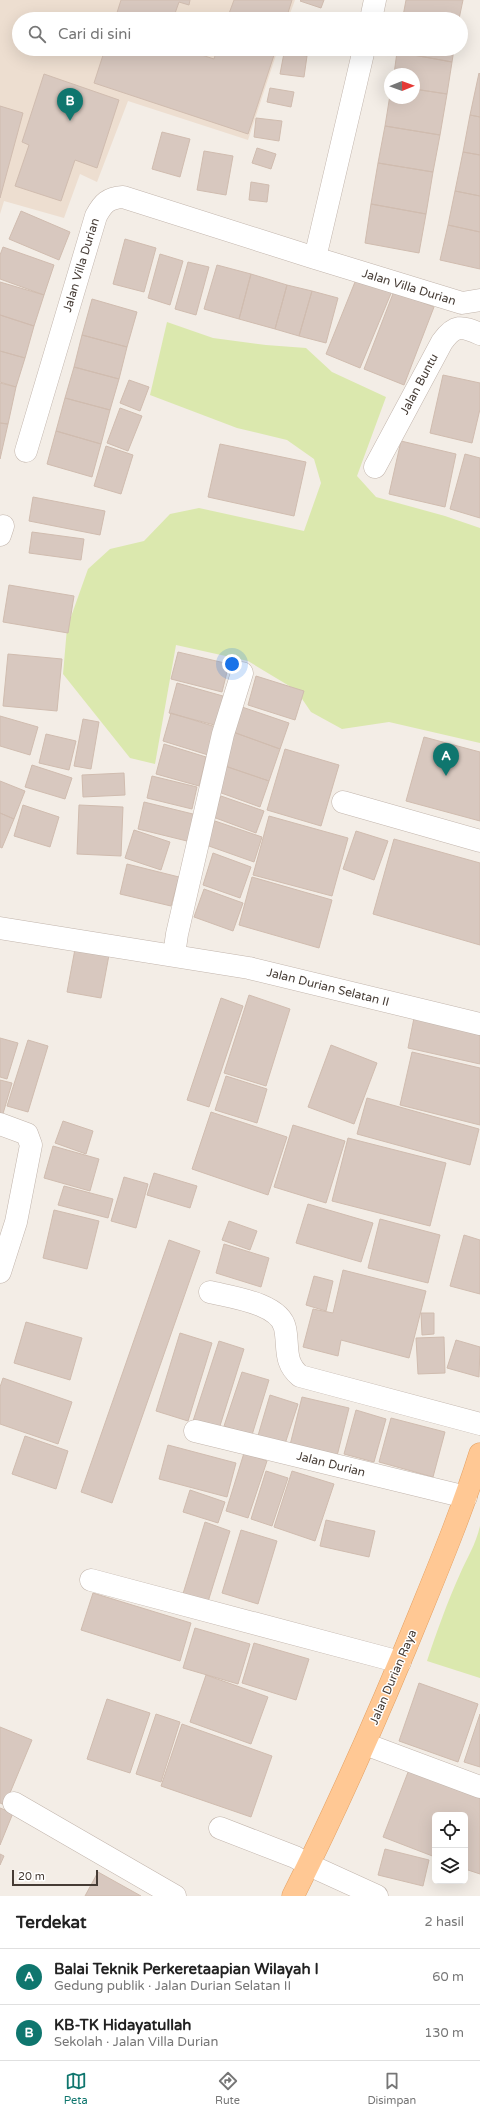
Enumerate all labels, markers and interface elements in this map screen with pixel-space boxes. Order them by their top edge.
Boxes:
search box [12,12,468,56]
icon: search [26,23,48,45]
text: Cari di sini [58,25,131,43]
north arrow [384,68,420,104]
pin: B [57,88,83,121]
street label: Jalan Villa Durian [60,216,102,314]
street label: Jalan Villa Durian [360,266,458,308]
street label: Jalan Buntu [397,351,441,417]
your location [222,654,242,674]
pin: A [433,743,459,776]
street label: Jalan Durian Selatan II [265,965,391,1009]
street label: Jalan Durian [295,1449,367,1479]
street label: Jalan Durian Raya [367,1627,419,1727]
map controls [432,1812,468,1884]
button: locate [432,1812,468,1848]
button: layers [432,1848,468,1884]
scale bar [12,1868,98,1887]
text: 20 m [18,1870,45,1883]
text: Terdekat [16,1912,86,1933]
text: 2 hasil [425,1914,464,1930]
text: Balai Teknik Perkeretaapian Wilayah I [54,1960,319,1978]
text: A [24,1969,34,1985]
text: 60 m [432,1969,464,1985]
text: Gedung publik · Jalan Durian Selatan II [54,1978,291,1994]
text: KB-TK Hidayatullah [54,2016,191,2034]
text: B [24,2025,34,2041]
text: 130 m [424,2025,464,2041]
text: Sekolah · Jalan Villa Durian [54,2034,218,2050]
tab: Peta [64,2070,88,2107]
tab: Rute [215,2070,240,2107]
tab: Disimpan [367,2070,416,2107]

